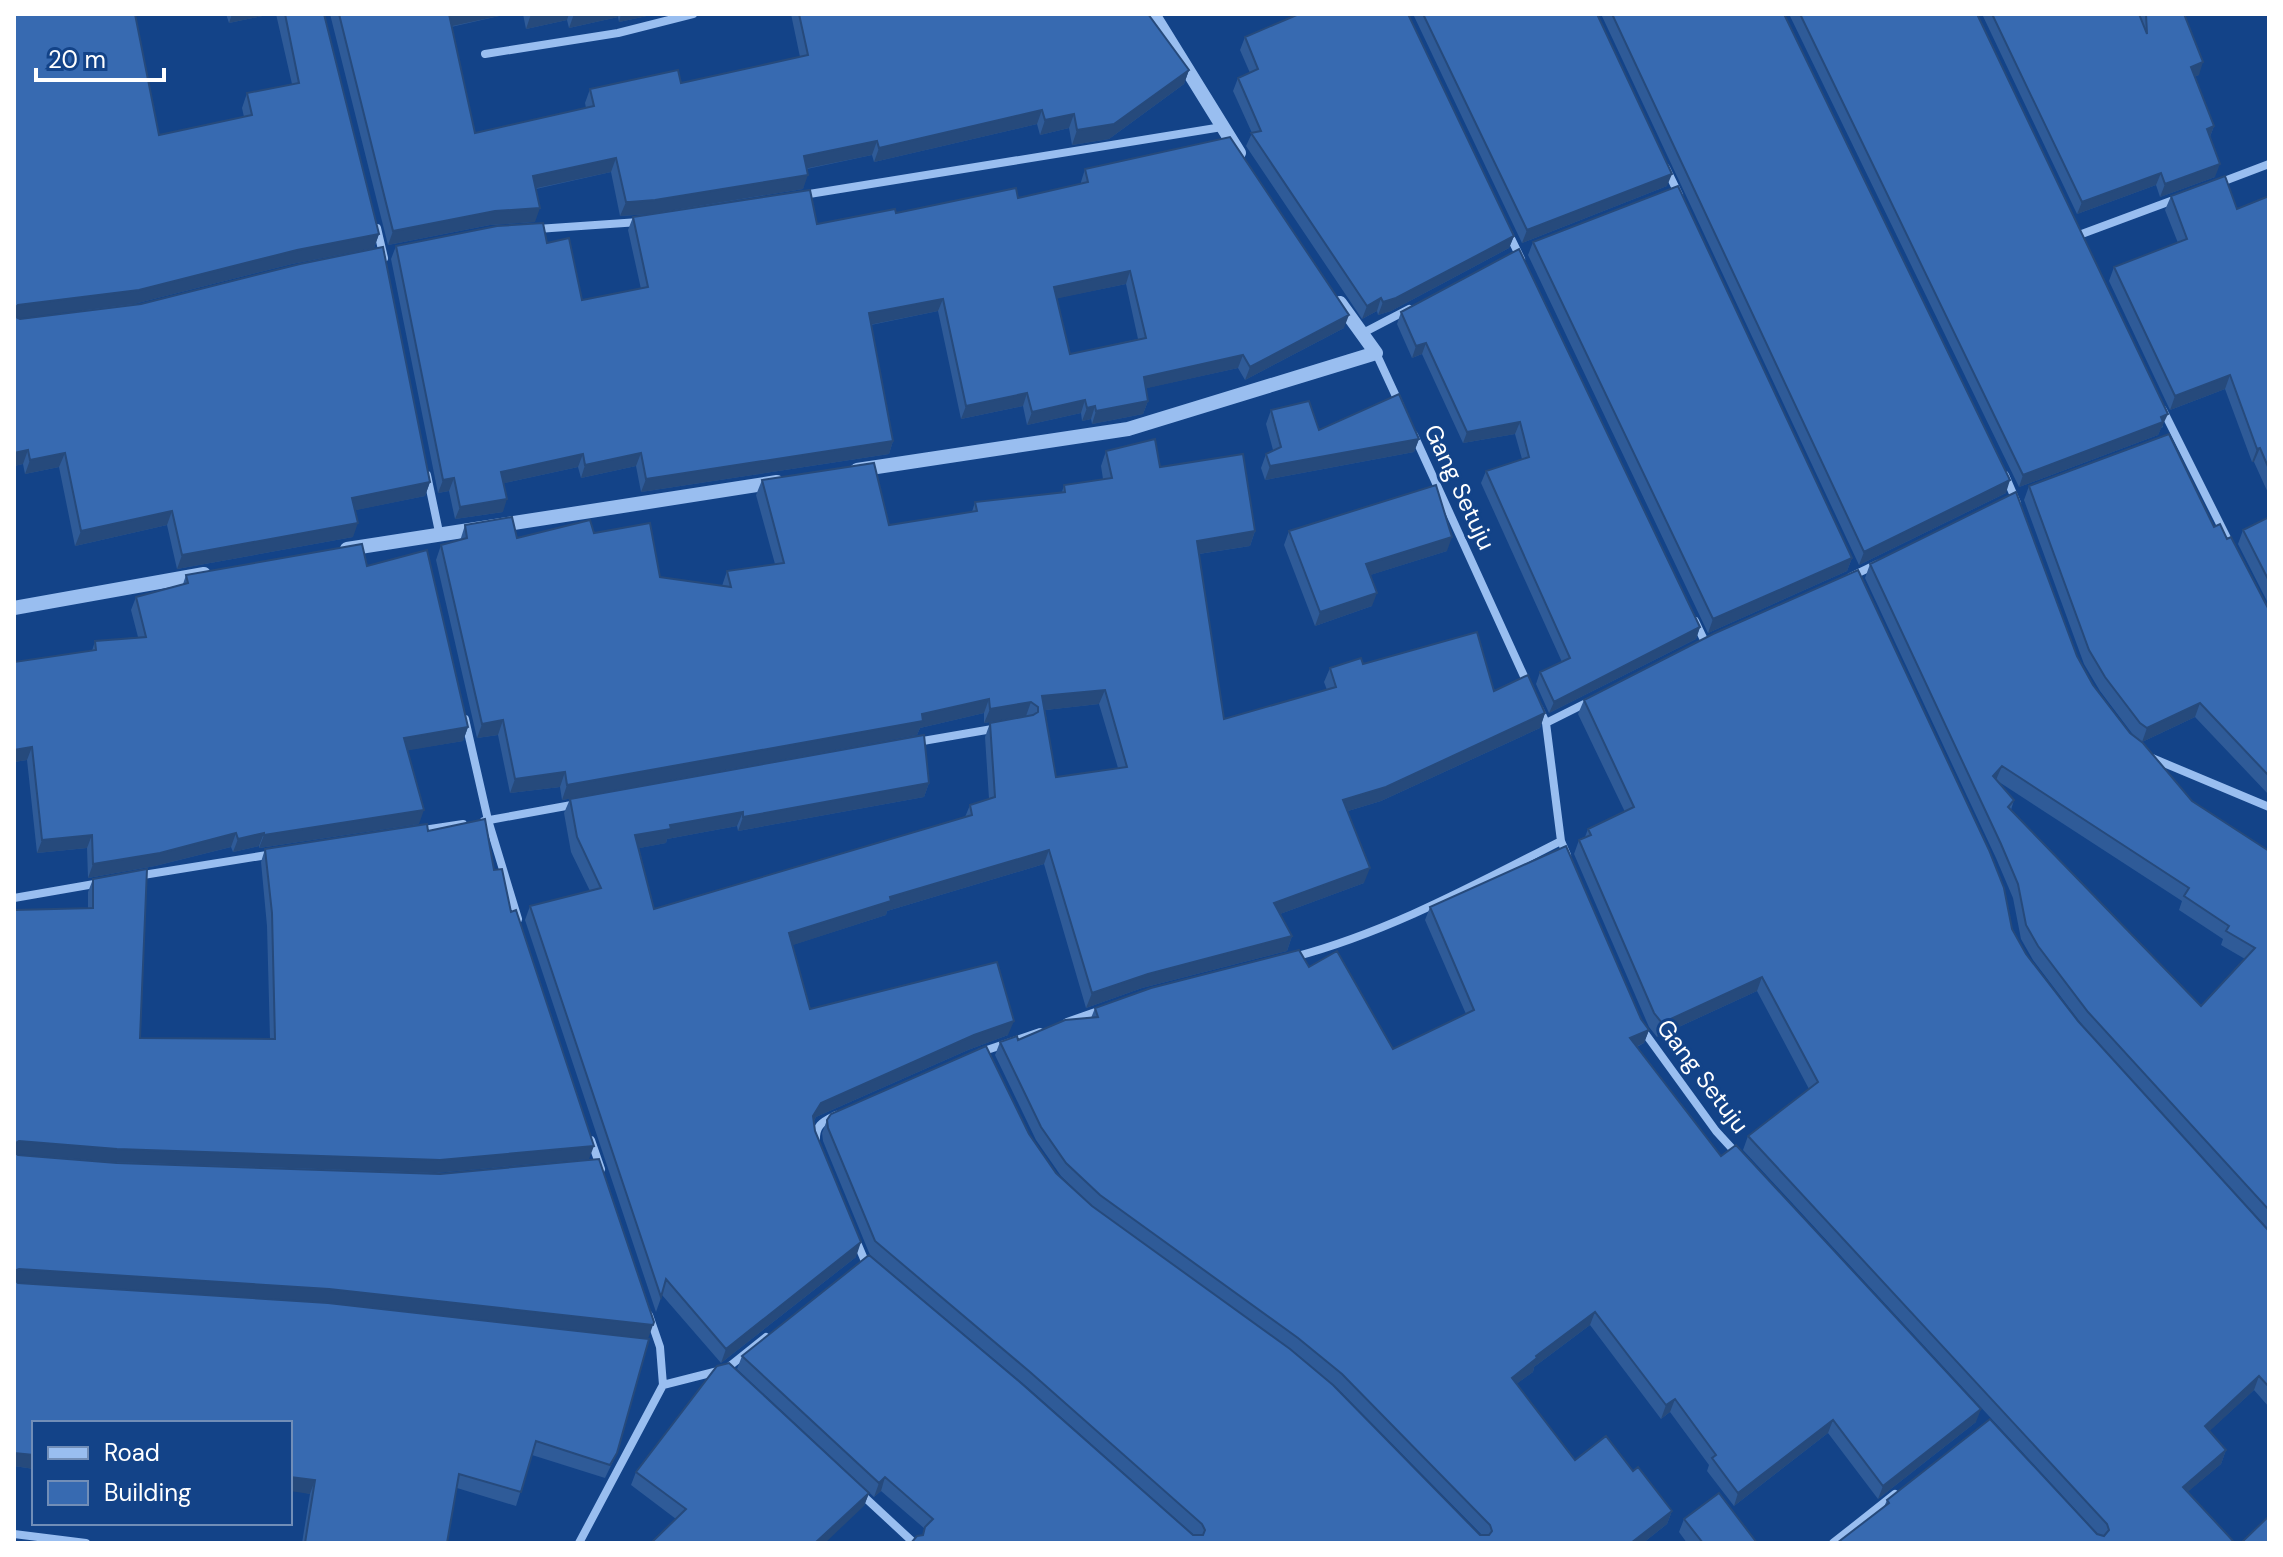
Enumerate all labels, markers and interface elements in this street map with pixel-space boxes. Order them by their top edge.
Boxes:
scale bar [36,32,164,82]
text: 20 m [48,44,106,75]
street label: Gang Setuju [1417,419,1503,555]
street label: Gang Setuju [1650,1013,1756,1139]
legend [32,1421,292,1525]
text: Road [104,1437,160,1468]
text: Building [104,1477,191,1508]

